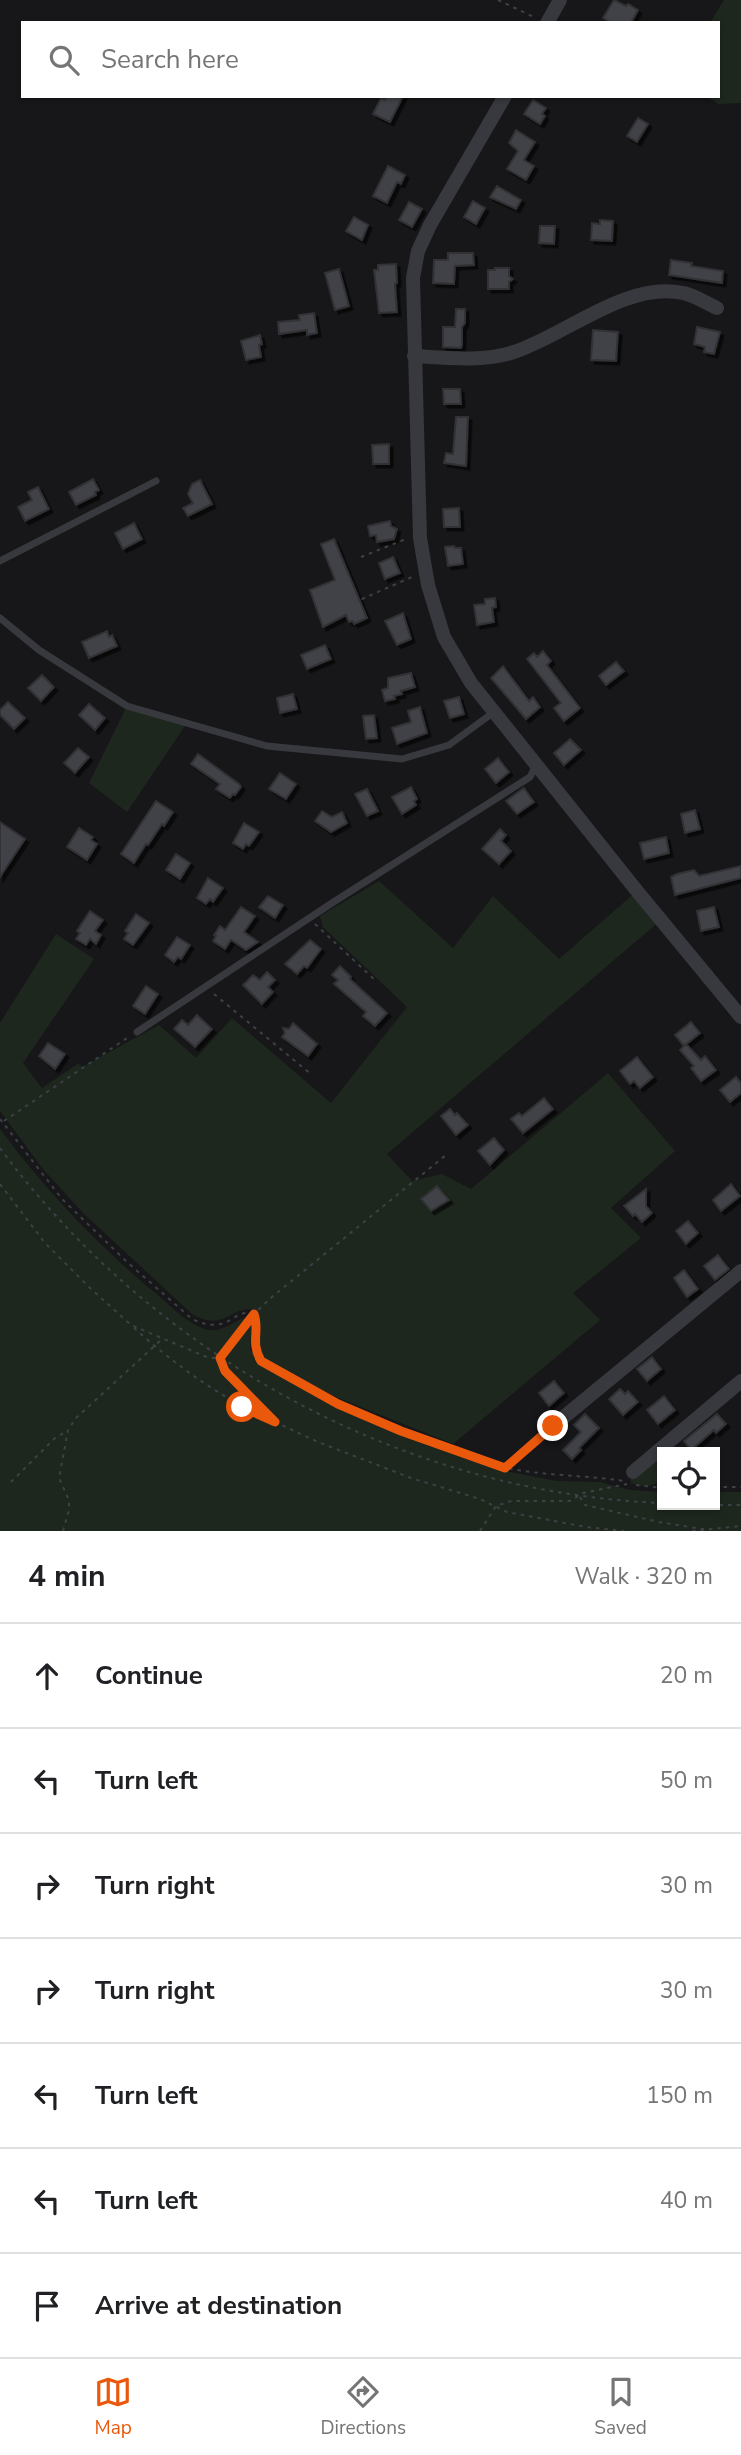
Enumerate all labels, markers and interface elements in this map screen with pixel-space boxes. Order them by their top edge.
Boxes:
search box [21,21,720,98]
icon: search [45,41,83,79]
text: Search here [101,42,239,77]
route start [226,1391,257,1422]
route end [537,1410,568,1441]
map controls [657,1447,720,1510]
button: locate [657,1447,720,1510]
text: 4 min [28,1556,106,1597]
text: Walk · 320 m [574,1561,713,1592]
icon: ahead [28,1657,66,1695]
text: Continue [95,1658,203,1693]
text: 20 m [660,1660,713,1691]
icon: left [28,1762,66,1800]
text: Turn left [95,1763,198,1798]
text: 50 m [660,1765,713,1796]
icon: right [28,1867,66,1905]
text: Turn right [95,1868,214,1903]
text: 30 m [660,1870,713,1901]
icon: right [28,1972,66,2010]
text: Turn right [95,1973,214,2008]
text: 30 m [660,1975,713,2006]
icon: left [28,2077,66,2115]
text: Turn left [95,2078,198,2113]
text: 150 m [646,2080,713,2111]
icon: left [28,2182,66,2220]
text: Turn left [95,2183,198,2218]
text: 40 m [660,2185,713,2216]
icon: arrive [28,2287,66,2325]
text: Arrive at destination [95,2288,342,2323]
tab: Map [94,2373,132,2441]
tab: Directions [320,2373,406,2441]
tab: Saved [594,2373,647,2441]

